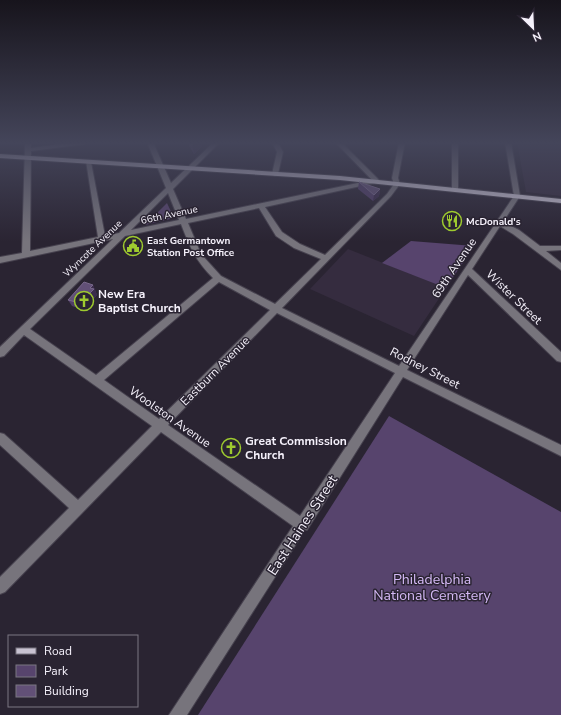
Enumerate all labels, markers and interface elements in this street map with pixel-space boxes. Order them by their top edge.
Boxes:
north arrow [513,8,553,48]
text: N [530,28,544,45]
street label: 66th Avenue [139,202,199,228]
restaurant icon: McDonald's [441,210,463,232]
place label: McDonald's [466,215,521,229]
street label: Wyncote Avenue [60,217,125,280]
place label: East Germantown Station Post Office [147,234,235,260]
public building icon: East Germantown Station Post Office [122,235,144,257]
street label: 69th Avenue [428,235,480,301]
street label: Wister Street [482,266,546,328]
place label: New Era Baptist Church [98,286,181,316]
church icon: New Era Baptist Church [73,290,95,312]
street label: Eastburn Avenue [177,333,253,409]
street label: Rodney Street [387,343,463,393]
street label: Woolston Avenue [126,383,214,451]
place label: Great Commission Church [245,433,347,463]
church icon: Great Commission Church [220,437,242,459]
street label: East Haines Street [263,471,342,579]
park label: Philadelphia National Cemetery [373,570,492,605]
legend [8,635,138,707]
text: Road [44,643,72,659]
text: Park [44,663,69,679]
text: Building [44,683,89,699]

